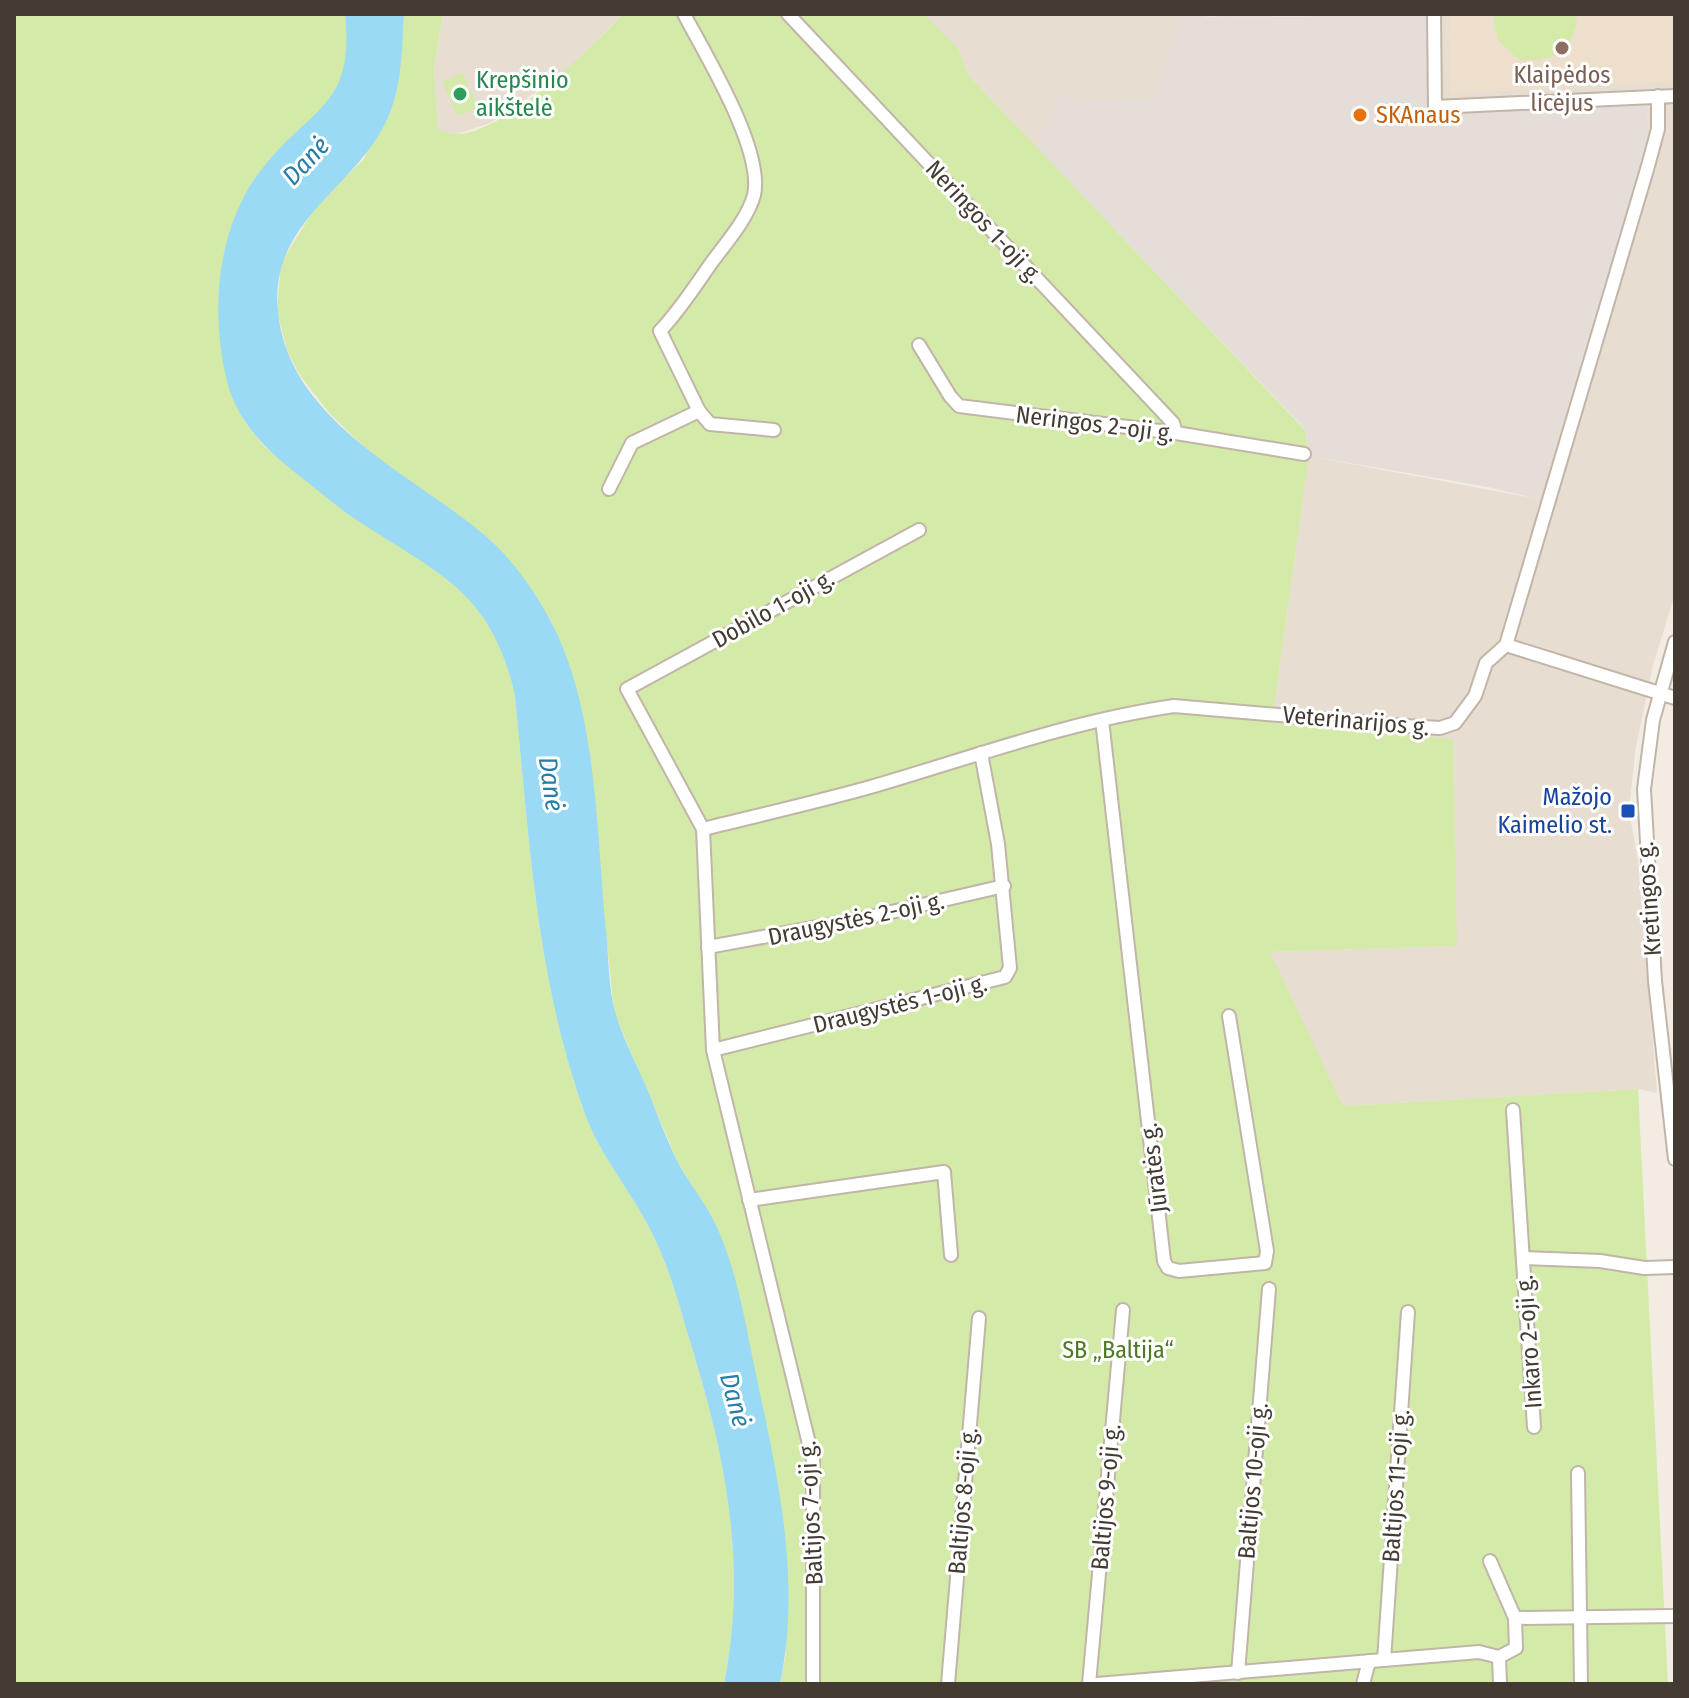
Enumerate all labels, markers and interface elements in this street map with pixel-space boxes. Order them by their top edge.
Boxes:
marker: Klaipėdos licėjus [1553,39,1571,57]
place label: Klaipėdos licėjus [1513,61,1611,117]
place label: Krepšinio aikštelė [476,66,569,122]
marker: Krepšinio aikštelė [451,85,469,103]
place label: SKAnaus [1376,101,1460,129]
marker: SKAnaus [1351,106,1369,124]
water label: Danė [276,130,336,192]
street label: Neringos 1-oji g. [920,155,1048,289]
street label: Neringos 2-oji g. [1014,400,1176,448]
street label: Dobilo 1-oji g. [707,564,839,654]
street label: Veterinarijos g. [1282,701,1430,741]
water label: Danė [532,755,570,813]
place label: Mažojo Kaimelio st. [1497,783,1612,839]
marker: Mažojo Kaimelio st. [1619,802,1637,820]
street label: Kretingos g. [1631,841,1667,957]
street label: Draugystės 2-oji g. [765,887,947,951]
street label: Draugystės 1-oji g. [810,969,990,1039]
street label: Jūratės g. [1135,1122,1173,1214]
street label: Inkaro 2-oji g. [1510,1274,1548,1410]
park label: SB „Baltija“ [1062,1336,1174,1364]
water label: Danė [713,1370,757,1430]
street label: Baltijos 10-oji g. [1232,1402,1274,1560]
street label: Baltijos 11-oji g. [1377,1408,1415,1564]
street label: Baltijos 9-oji g. [1086,1423,1126,1571]
street label: Baltijos 8-oji g. [943,1427,983,1575]
street label: Baltijos 7-oji g. [793,1440,829,1586]

